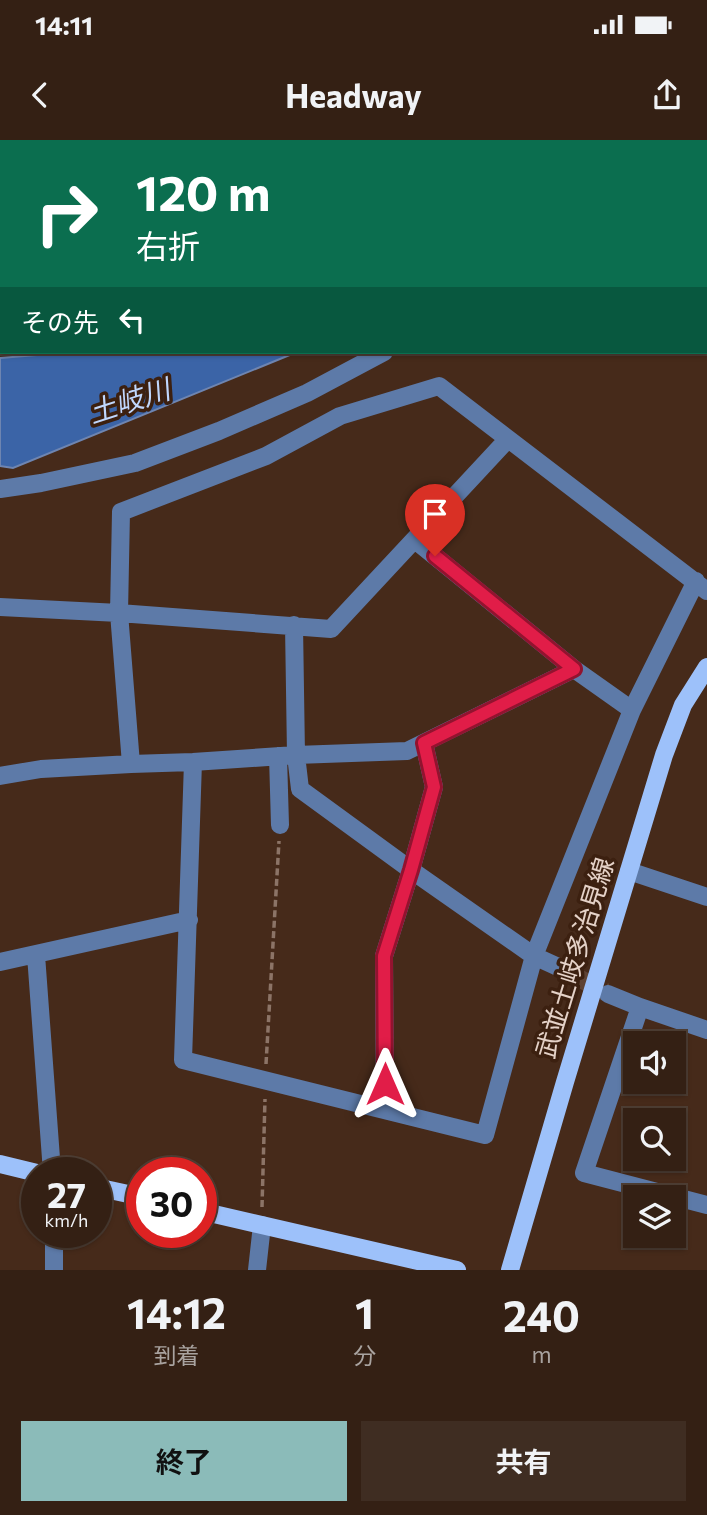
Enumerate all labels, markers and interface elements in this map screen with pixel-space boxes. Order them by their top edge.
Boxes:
text: 14:11 [35,9,93,40]
text: Headway [285,75,422,115]
icon: back [21,76,59,114]
icon: share [648,76,686,114]
text: 120 m [136,161,270,221]
icon: right [21,168,112,259]
text: 右折 [136,225,200,265]
icon: left [113,301,151,339]
text: その先 [21,306,99,337]
water label: 土岐川 [83,370,177,429]
pin [405,484,465,556]
icon: arrive [416,495,454,533]
street label: 武並土岐多治見線 [528,854,619,1062]
map controls [623,1031,686,1248]
button: sound [623,1031,686,1094]
position arrow [348,1047,422,1121]
button: search [623,1108,686,1171]
speed limit sign: 30 [126,1157,217,1248]
text: 27 [47,1172,86,1215]
button: layers [623,1185,686,1248]
text: km/h [45,1209,88,1231]
text: 14:12 [127,1286,226,1338]
text: 1 [355,1286,374,1338]
text: 240 [503,1289,580,1341]
text: m [531,1340,551,1368]
text: 到着 [153,1341,199,1369]
text: 分 [353,1341,376,1369]
button: 終了 [21,1421,347,1501]
button: 共有 [361,1421,686,1501]

